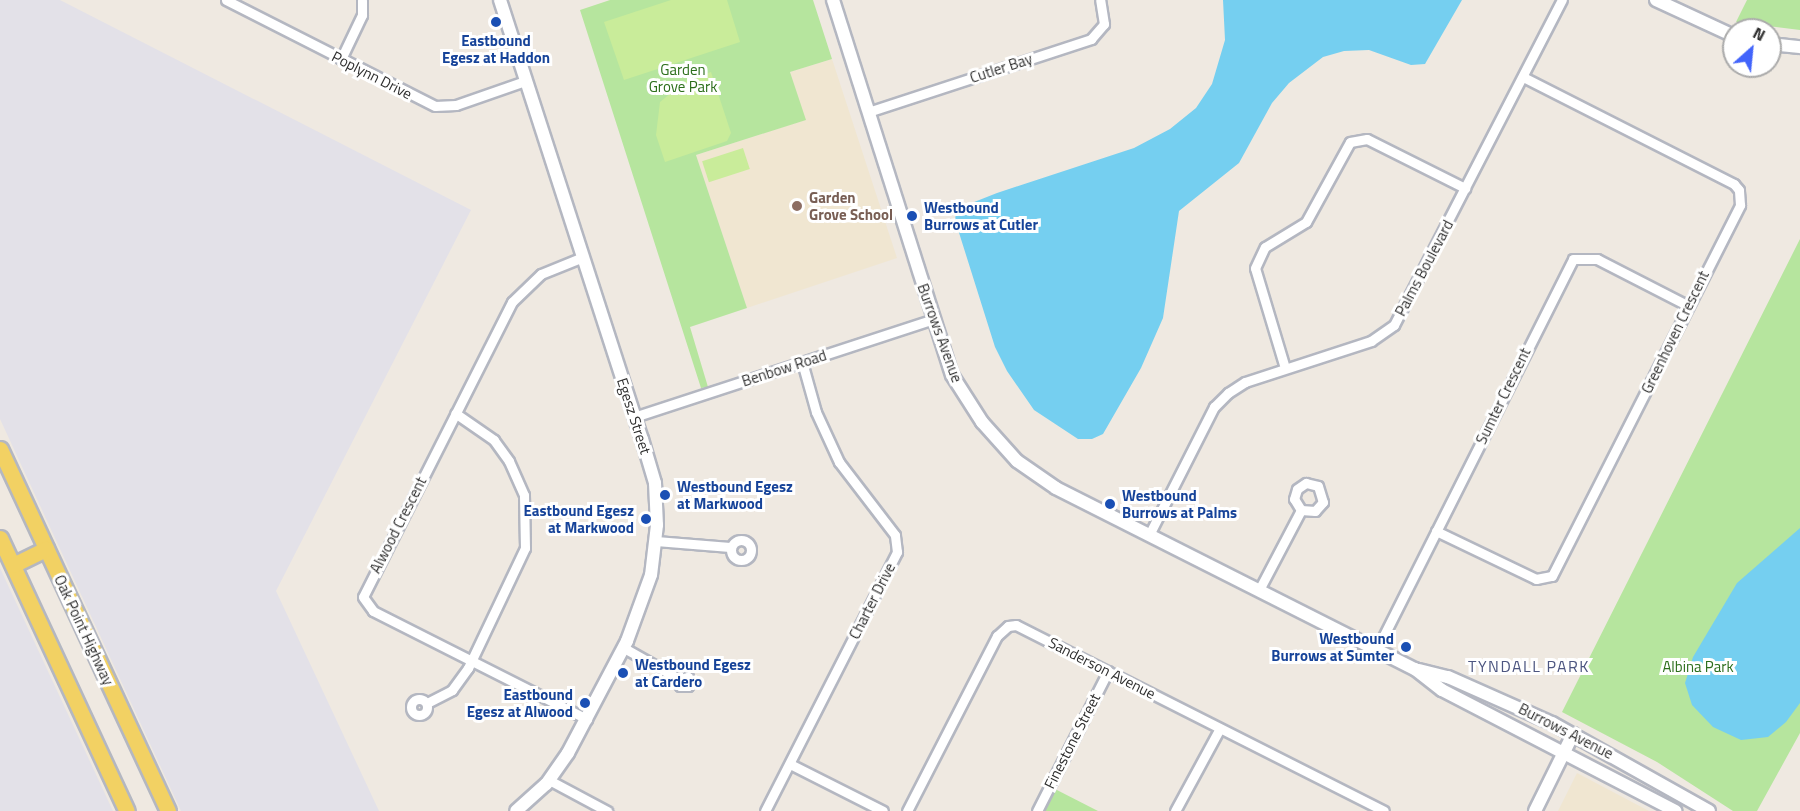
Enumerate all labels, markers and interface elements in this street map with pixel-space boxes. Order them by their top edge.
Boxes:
marker: Eastbound Egesz at Haddon [489,15,503,29]
north arrow [1722,18,1782,78]
text: N [1749,21,1770,47]
place label: Eastbound Egesz at Haddon [442,31,550,66]
street label: Poplynn Drive [329,47,415,103]
street label: Cutler Bay [967,49,1035,87]
park label: Garden Grove Park [649,60,717,95]
place label: Garden Grove School [809,188,893,223]
place label: Westbound Burrows at Cutler [924,198,1038,233]
marker: Garden Grove School [790,199,804,213]
marker: Westbound Burrows at Cutler [905,209,919,223]
street label: Palms Boulevard [1391,217,1457,319]
street label: Greenhoven Crescent [1637,268,1713,396]
street label: Burrows Avenue [914,281,966,385]
street label: Sumter Crescent [1472,345,1534,447]
street label: Benbow Road [739,346,829,390]
street label: Egesz Street [613,376,655,456]
street label: Alwood Crescent [366,474,430,576]
place label: Westbound Egesz at Markwood [677,477,793,512]
place label: Westbound Burrows at Palms [1122,486,1237,521]
marker: Westbound Egesz at Markwood [658,488,672,502]
marker: Westbound Burrows at Palms [1103,497,1117,511]
place label: Eastbound Egesz at Markwood [524,501,634,536]
marker: Eastbound Egesz at Markwood [639,512,653,526]
street label: Charter Drive [845,560,899,642]
street label: Oak Point Highway [51,572,117,688]
place label: Westbound Burrows at Sumter [1271,629,1394,664]
street label: Sanderson Avenue [1046,633,1158,703]
marker: Westbound Burrows at Sumter [1399,640,1413,654]
place label: Westbound Egesz at Cardero [635,655,751,690]
district label: TYNDALL PARK [1468,656,1590,676]
park label: Albina Park [1662,658,1734,676]
marker: Westbound Egesz at Cardero [616,666,630,680]
place label: Eastbound Egesz at Alwood [467,685,573,720]
street label: Finestone Street [1040,690,1104,792]
marker: Eastbound Egesz at Alwood [578,696,592,710]
street label: Burrows Avenue [1516,699,1616,763]

